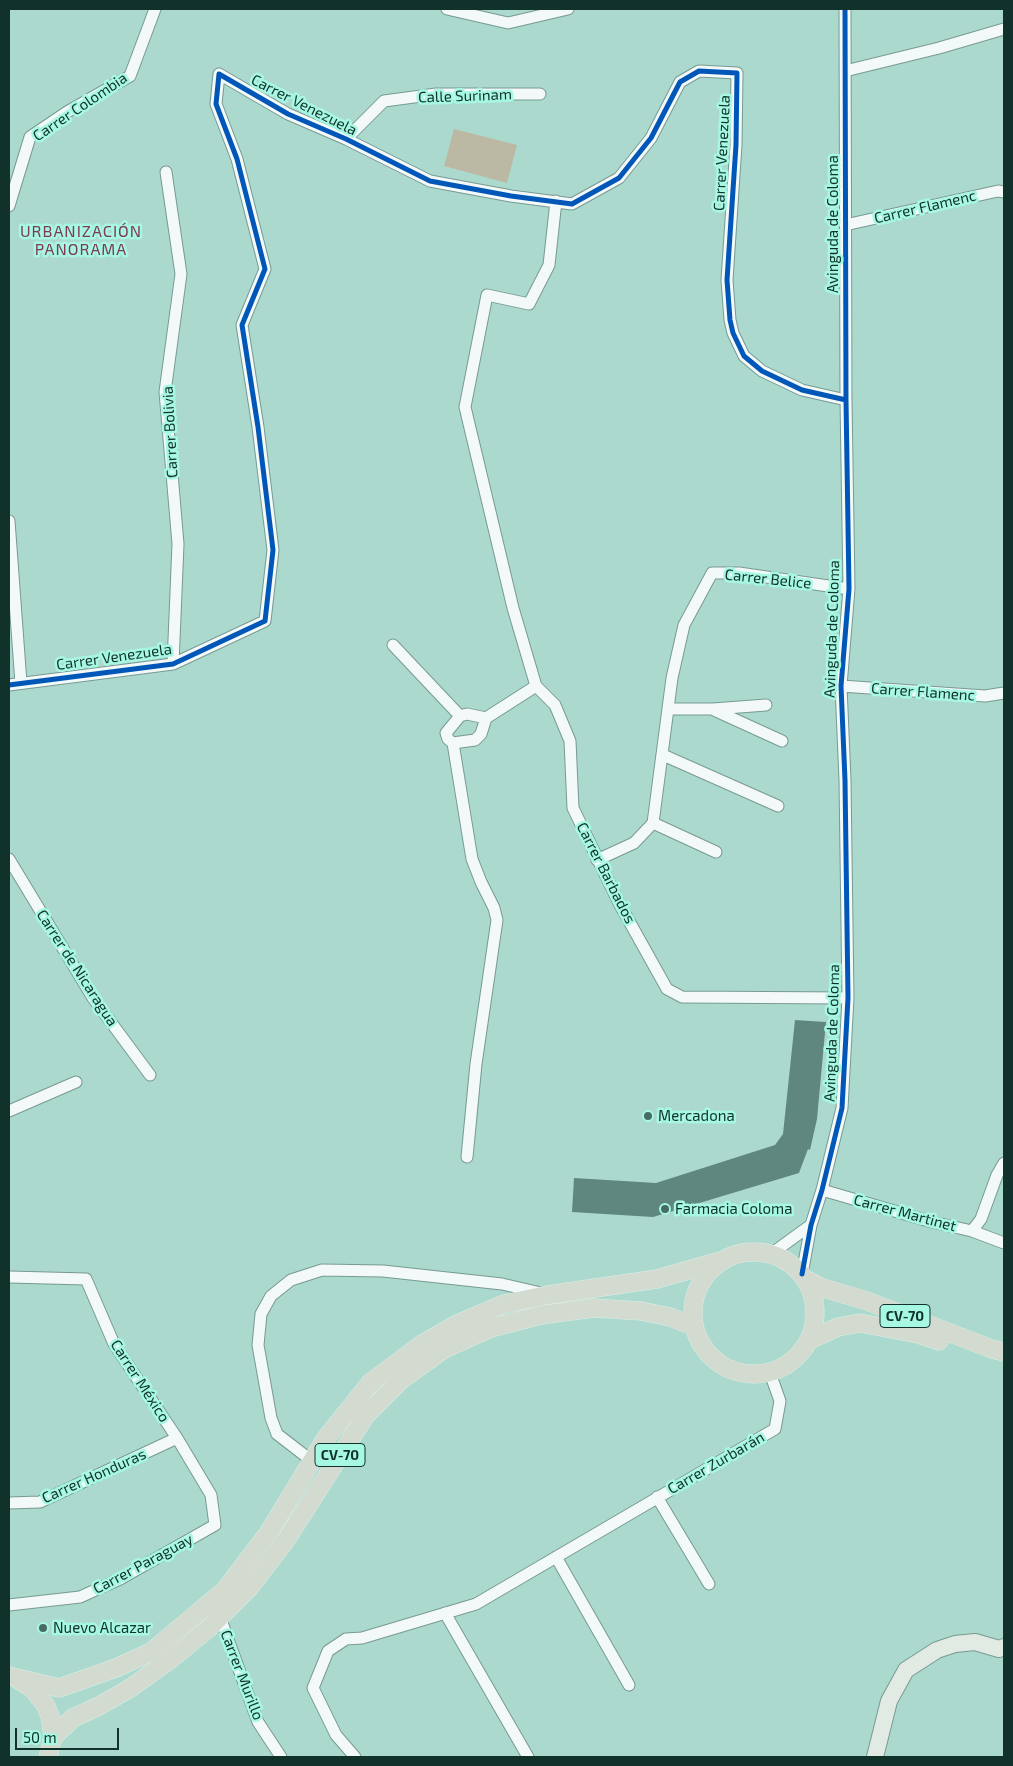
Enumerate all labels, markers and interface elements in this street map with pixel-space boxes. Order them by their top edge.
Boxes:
street label: Carrer Colombia [29,69,131,145]
street label: Carrer Venezuela [248,71,360,139]
street label: Calle Surinam [418,85,512,107]
street label: Carrer Venezuela [710,94,734,212]
street label: Avinguda de Coloma [824,155,842,293]
street label: Carrer Flamenc [872,187,978,227]
district label: URBANIZACIÓN PANORAMA [18,222,144,260]
street label: Carrer Bolivia [159,386,181,478]
street label: Avinguda de Coloma [821,560,843,698]
street label: Carrer Belice [724,566,812,592]
street label: Carrer Venezuela [55,640,173,674]
street label: Carrer Flamenc [870,679,976,705]
street label: Carrer Barbados [573,819,639,927]
street label: Carrer de Nicaragua [33,906,121,1030]
street label: Avinguda de Coloma [821,964,843,1102]
place label: Mercadona [658,1107,735,1125]
marker: Mercadona [642,1110,654,1122]
street label: Carrer Martinet [852,1191,958,1235]
place label: Farmacia Coloma [675,1200,792,1218]
marker: Farmacia Coloma [659,1203,671,1215]
road number: CV-70 [880,1304,930,1328]
street label: Carrer México [107,1336,173,1426]
street label: Carrer Zurbarán [664,1428,768,1498]
road number: CV-70 [315,1444,365,1466]
street label: Carrer Honduras [39,1445,149,1507]
street label: Carrer Paraguay [90,1530,196,1598]
place label: Nuevo Alcazar [53,1619,151,1637]
marker: Nuevo Alcazar [37,1622,49,1634]
street label: Carrer Murillo [217,1627,267,1723]
scale bar [18,1718,121,1750]
text: 50 m [23,1728,57,1746]

